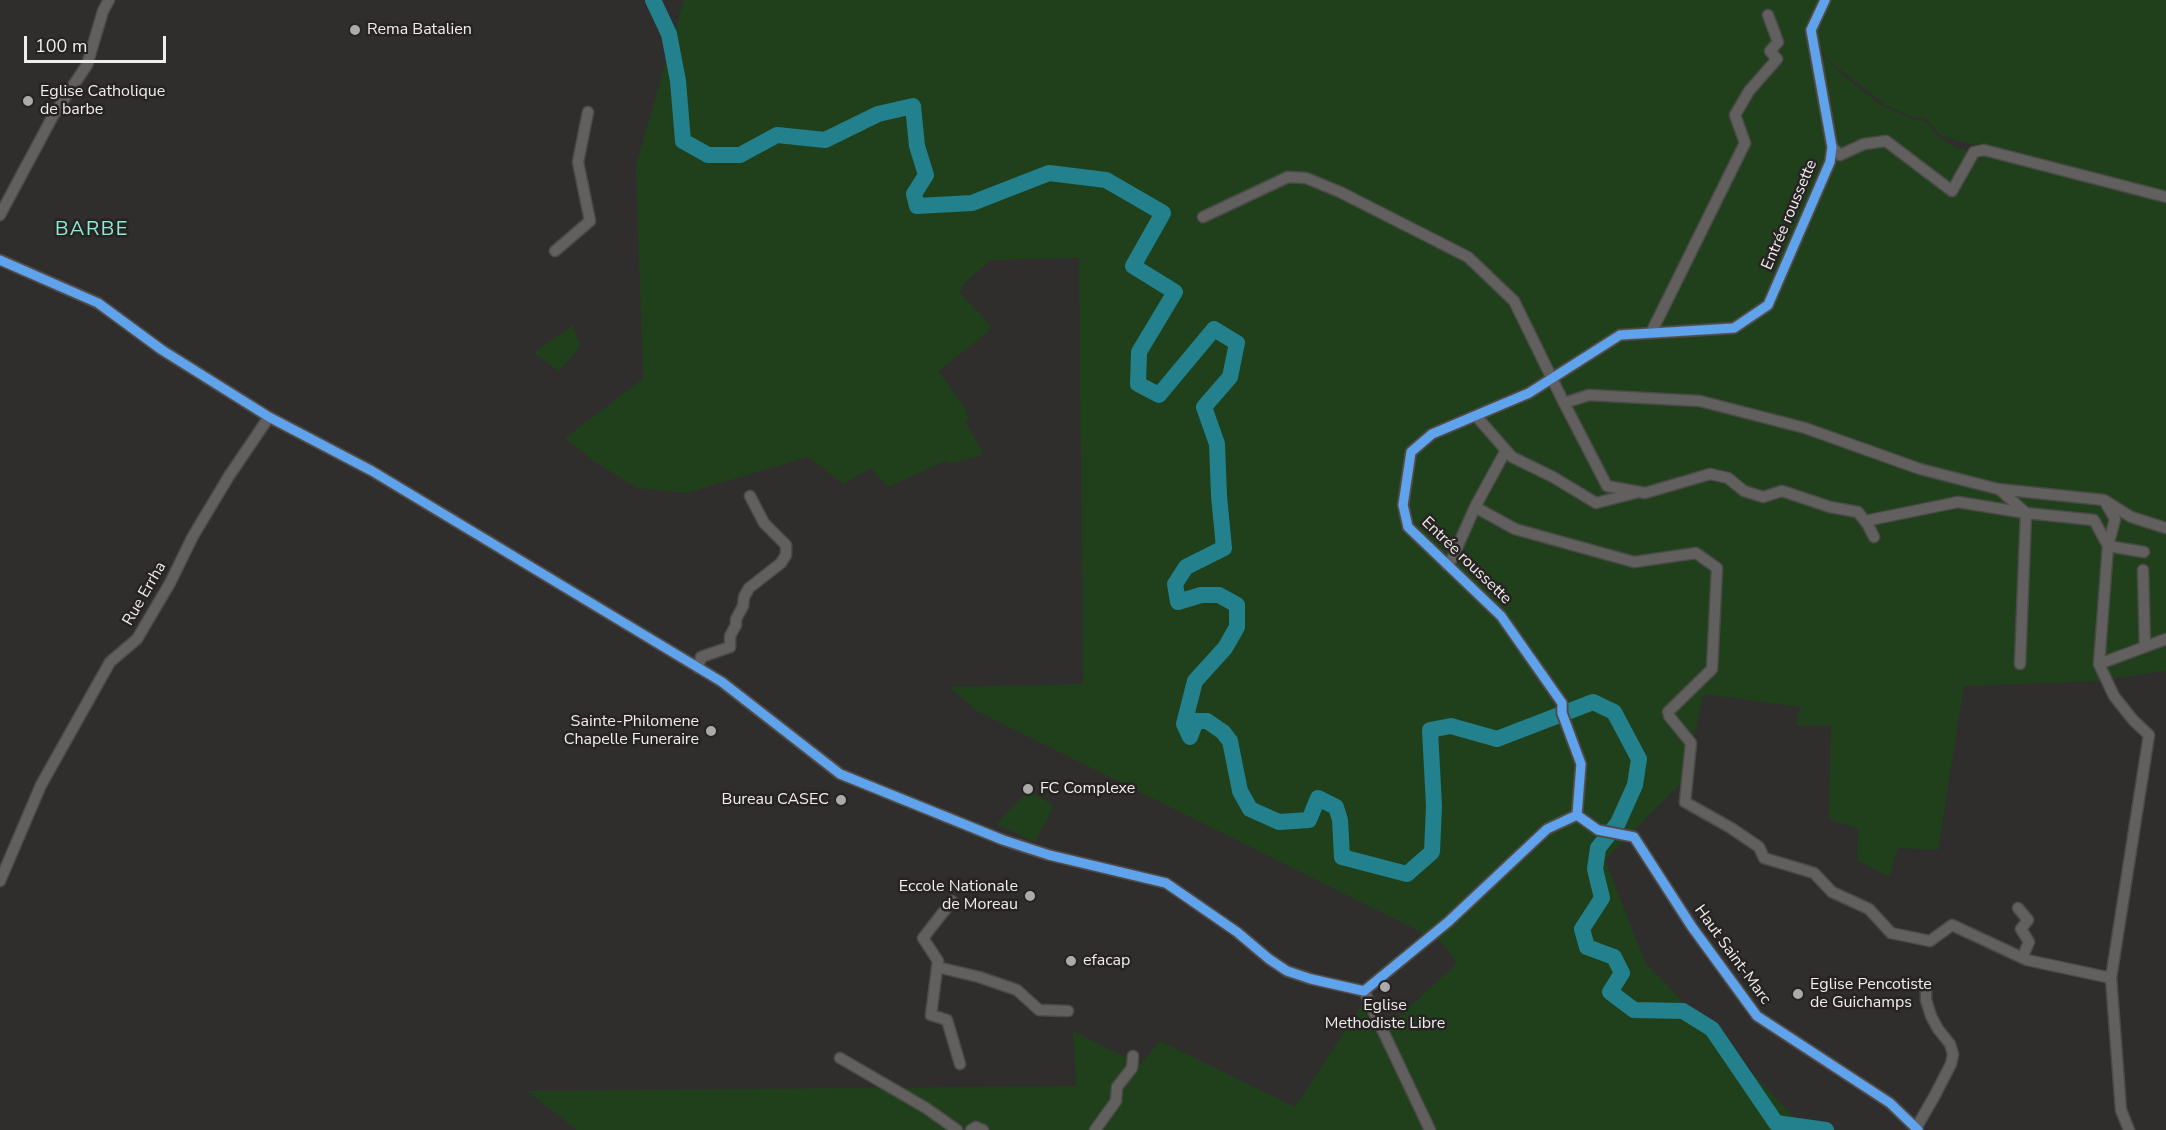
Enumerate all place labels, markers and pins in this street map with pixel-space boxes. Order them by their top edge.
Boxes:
place label: Rema Batalien [367,20,472,40]
marker: Rema Batalien [348,23,362,37]
place label: Eglise Catholique de barbe [40,82,165,120]
marker: Eglise Catholique de barbe [21,94,35,108]
place label: Sainte-Philomene Chapelle Funeraire [564,712,699,750]
marker: Sainte-Philomene Chapelle Funeraire [704,724,718,738]
place label: FC Complexe [1040,779,1135,799]
marker: FC Complexe [1021,782,1035,796]
place label: Bureau CASEC [722,790,829,810]
marker: Bureau CASEC [834,793,848,807]
place label: Eccole Nationale de Moreau [899,877,1018,915]
marker: Eccole Nationale de Moreau [1023,889,1037,903]
place label: efacap [1083,951,1130,971]
marker: efacap [1064,954,1078,968]
place label: Eglise Pencotiste de Guichamps [1810,975,1932,1013]
marker: Eglise Methodiste Libre [1378,980,1392,994]
marker: Eglise Pencotiste de Guichamps [1791,987,1805,1001]
place label: Eglise Methodiste Libre [1325,996,1445,1034]

